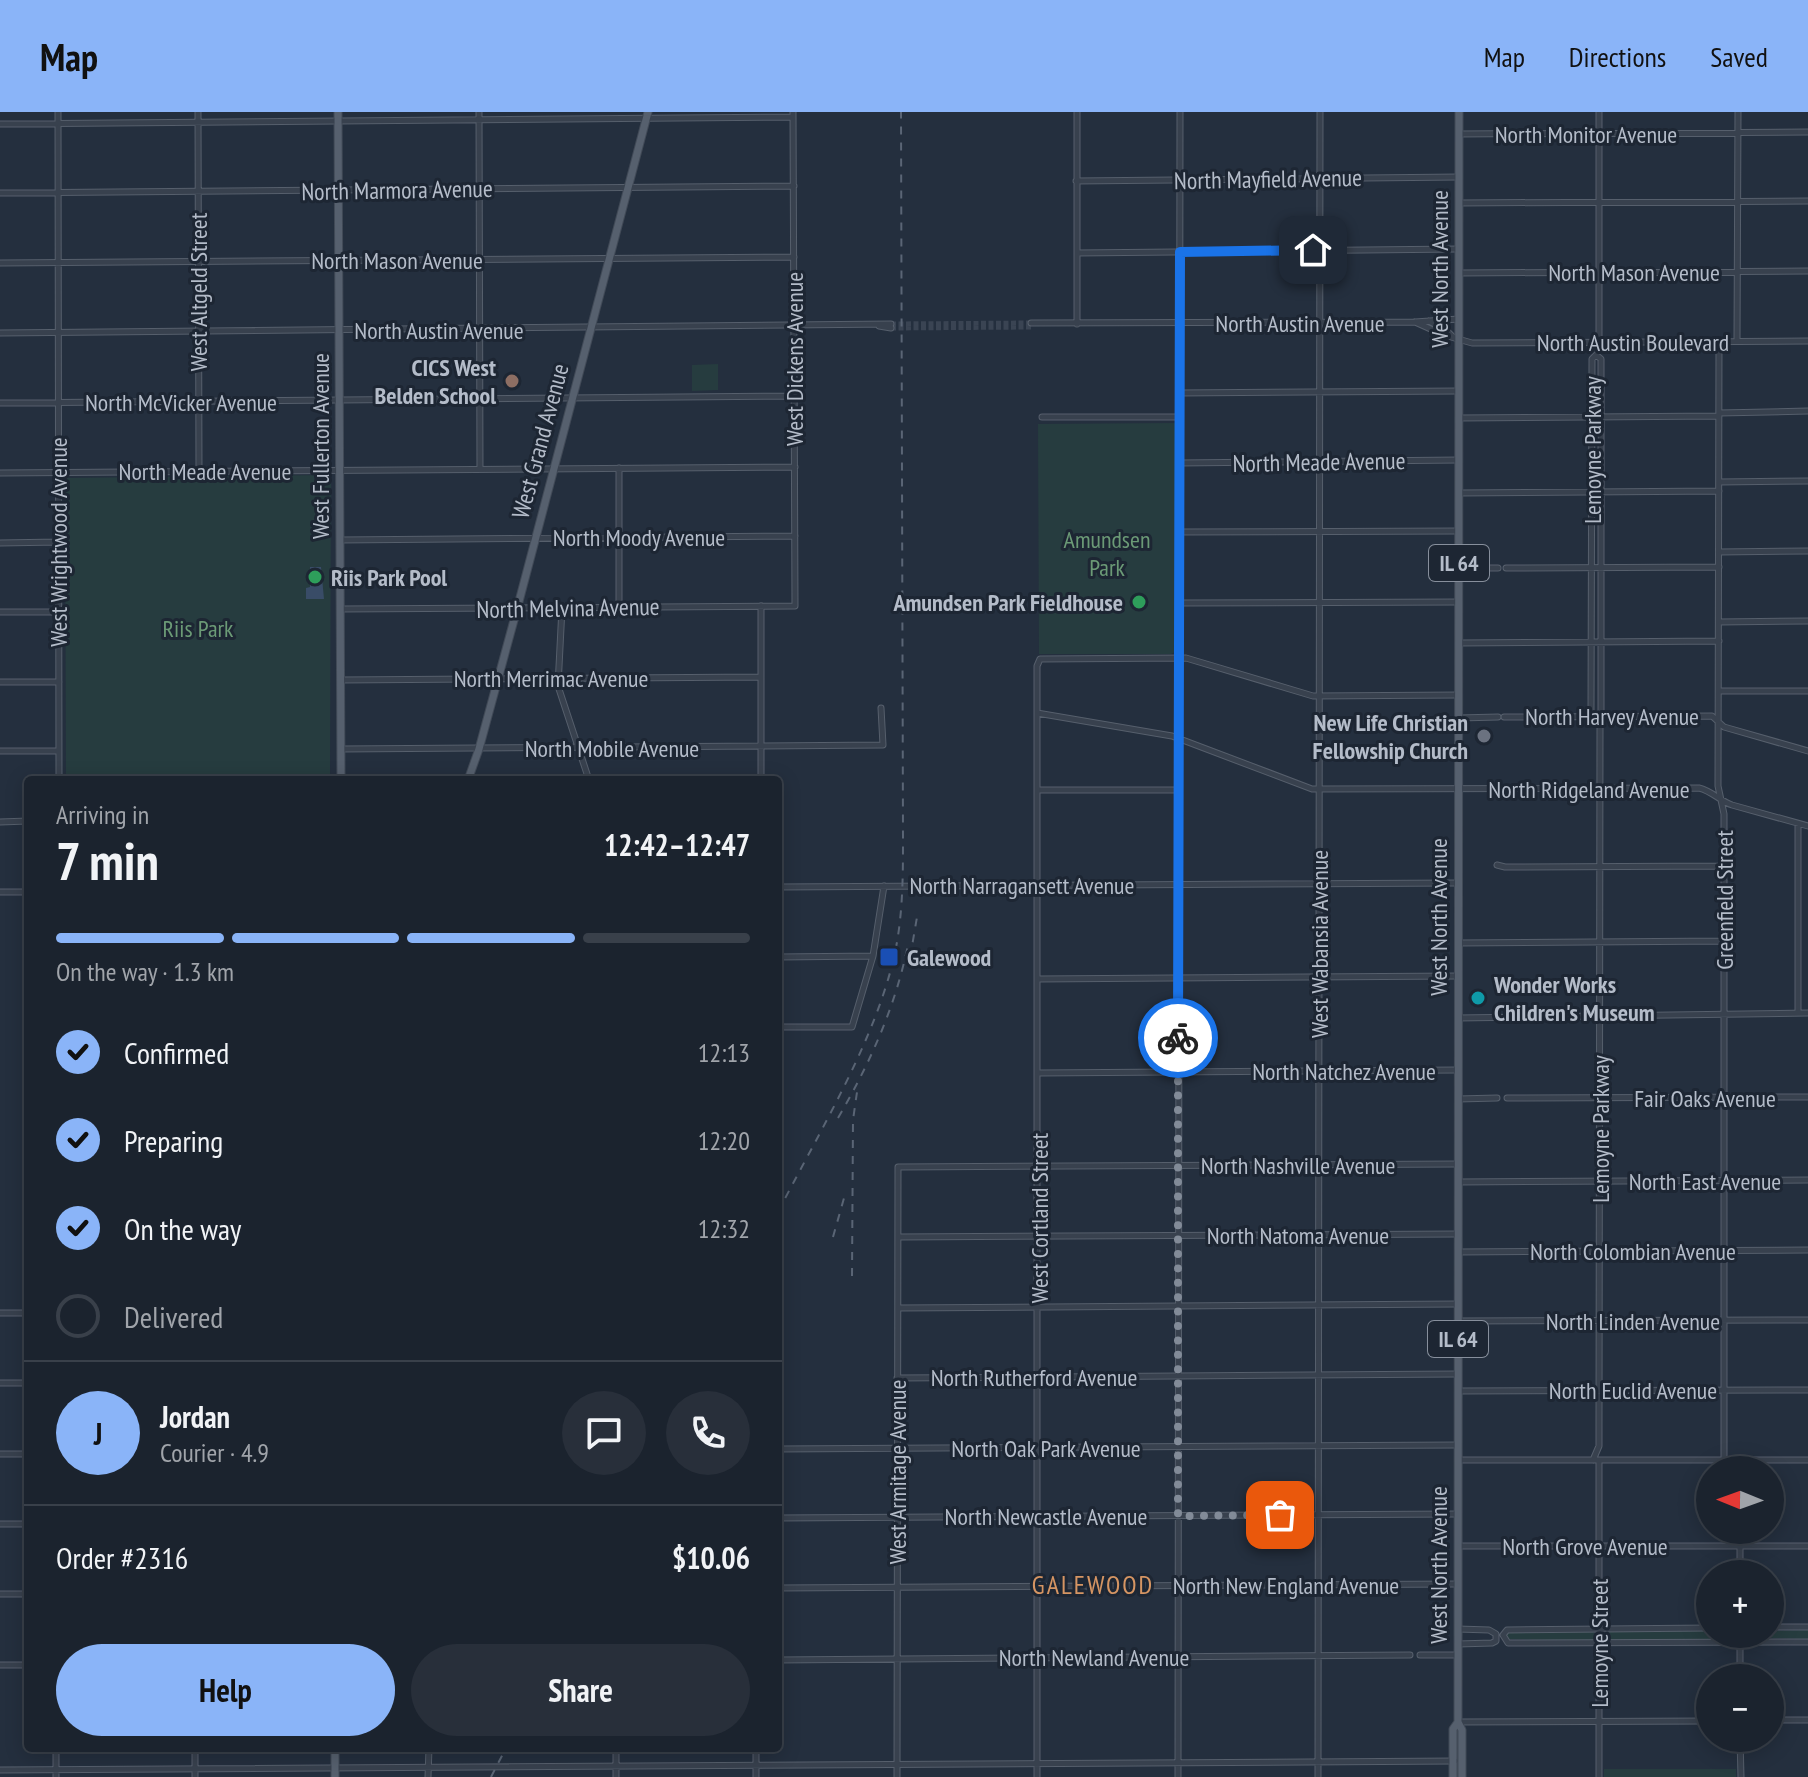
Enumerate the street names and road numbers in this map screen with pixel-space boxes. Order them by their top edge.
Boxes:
street label: North Monitor Avenue [1495,119,1677,150]
street label: North Mayfield Avenue [1174,162,1362,196]
street label: North Marmora Avenue [301,173,493,207]
street label: West North Avenue [1424,190,1455,348]
street label: West Altgeld Street [183,212,214,371]
street label: North Mason Avenue [311,245,483,276]
street label: North Mason Avenue [1548,257,1720,288]
street label: West Dickens Avenue [779,272,810,446]
street label: North Austin Avenue [1215,308,1385,339]
street label: North Austin Avenue [354,315,524,346]
street label: North Austin Boulevard [1537,327,1729,358]
street label: West Fullerton Avenue [305,353,336,539]
street label: West Grand Avenue [504,360,576,522]
street label: Lemoyne Parkway [1577,376,1608,524]
street label: North McVicker Avenue [85,387,277,418]
street label: West Wrightwood Avenue [43,437,74,647]
street label: North Meade Avenue [1232,445,1406,479]
street label: North Meade Avenue [119,456,291,487]
street label: North Moody Avenue [553,522,725,553]
road number: IL 64 [1429,545,1489,581]
street label: North Melvina Avenue [476,591,660,625]
street label: North Merrimac Avenue [454,663,648,694]
street label: North Harvey Avenue [1525,701,1699,732]
street label: North Mobile Avenue [525,733,699,764]
street label: North Ridgeland Avenue [1488,774,1690,805]
street label: Greenfield Street [1709,830,1740,970]
street label: West North Avenue [1423,838,1454,996]
street label: West Wabansia Avenue [1304,850,1335,1038]
street label: North Narragansett Avenue [910,870,1134,901]
street label: Lemoyne Parkway [1585,1055,1616,1203]
street label: North Natchez Avenue [1252,1056,1436,1087]
street label: Fair Oaks Avenue [1634,1083,1776,1114]
street label: West Cortland Street [1024,1132,1055,1303]
street label: North Nashville Avenue [1201,1150,1395,1181]
street label: North East Avenue [1629,1166,1781,1197]
street label: North Natoma Avenue [1207,1220,1389,1251]
street label: North Colombian Avenue [1530,1236,1736,1267]
street label: North Linden Avenue [1546,1306,1720,1337]
road number: IL 64 [1428,1321,1488,1357]
street label: North Rutherford Avenue [931,1362,1137,1393]
street label: North Euclid Avenue [1549,1375,1717,1406]
street label: West Armitage Avenue [882,1380,913,1564]
street label: North Oak Park Avenue [951,1433,1141,1464]
street label: West North Avenue [1423,1486,1454,1644]
street label: North Newcastle Avenue [945,1501,1147,1532]
street label: North Grove Avenue [1502,1531,1668,1562]
street label: North New England Avenue [1173,1570,1399,1601]
street label: Lemoyne Street [1584,1578,1615,1707]
street label: North Newland Avenue [999,1642,1189,1673]

